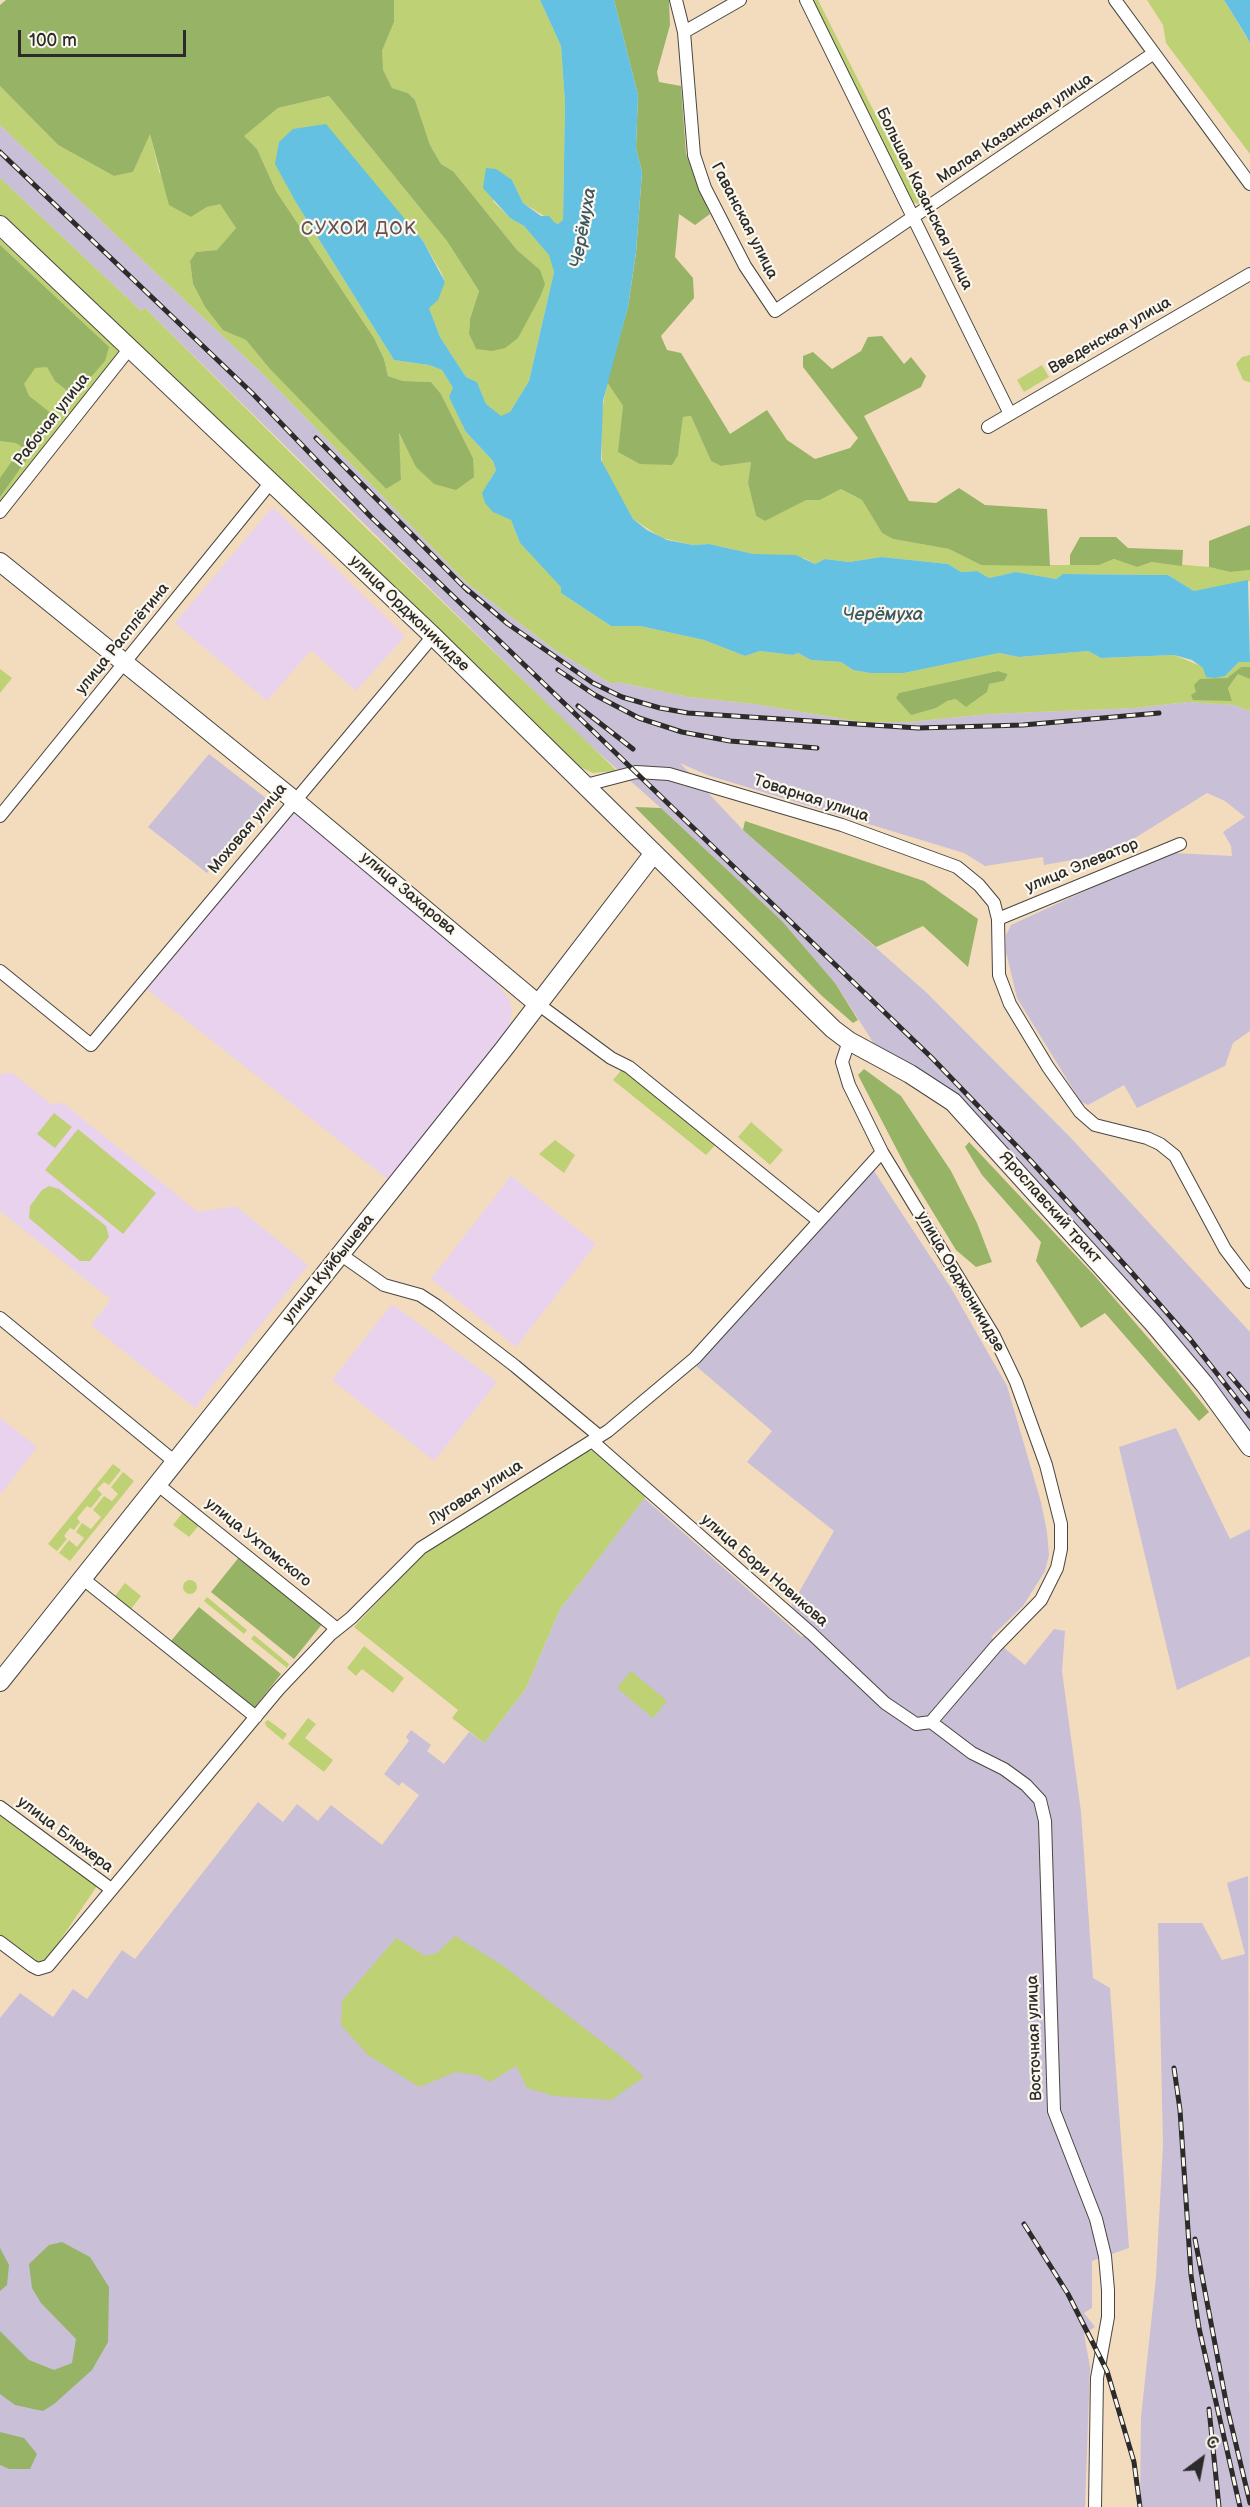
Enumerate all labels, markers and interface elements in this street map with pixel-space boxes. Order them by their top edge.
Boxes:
scale bar [21,18,189,56]
text: 100 m [29,30,77,51]
street label: Малая Казанская улица [934,70,1096,188]
street label: Большая Казанская улица [871,105,977,293]
street label: Гаванская улица [706,160,782,282]
water label: Черёмуха [566,186,602,270]
district label: СУХОЙ ДОК [301,218,417,240]
street label: Введенская улица [1045,293,1175,379]
street label: Рабочая улица [10,370,94,470]
street label: улица Орджоникидзе [345,552,473,676]
street label: улица Расплётина [72,579,174,699]
water label: Черёмуха [842,604,924,626]
street label: Товарная улица [751,771,871,827]
street label: Моховая улица [205,780,291,878]
street label: улица Элеватор [1023,835,1141,897]
street label: улица Захарова [356,848,460,940]
street label: Ярославский тракт [995,1148,1105,1268]
street label: улица Орджоникидзе [912,1208,1008,1356]
street label: улица Куйбышева [279,1211,379,1327]
street label: Луговая улица [426,1456,526,1530]
street label: улица Ухтомского [201,1494,315,1592]
street label: улица Бори Новикова [696,1511,832,1631]
street label: улица Блюхера [13,1793,117,1877]
street label: Восточная улица [1023,1975,1047,2101]
north arrow [1172,2429,1232,2489]
text: С [1202,2432,1222,2454]

